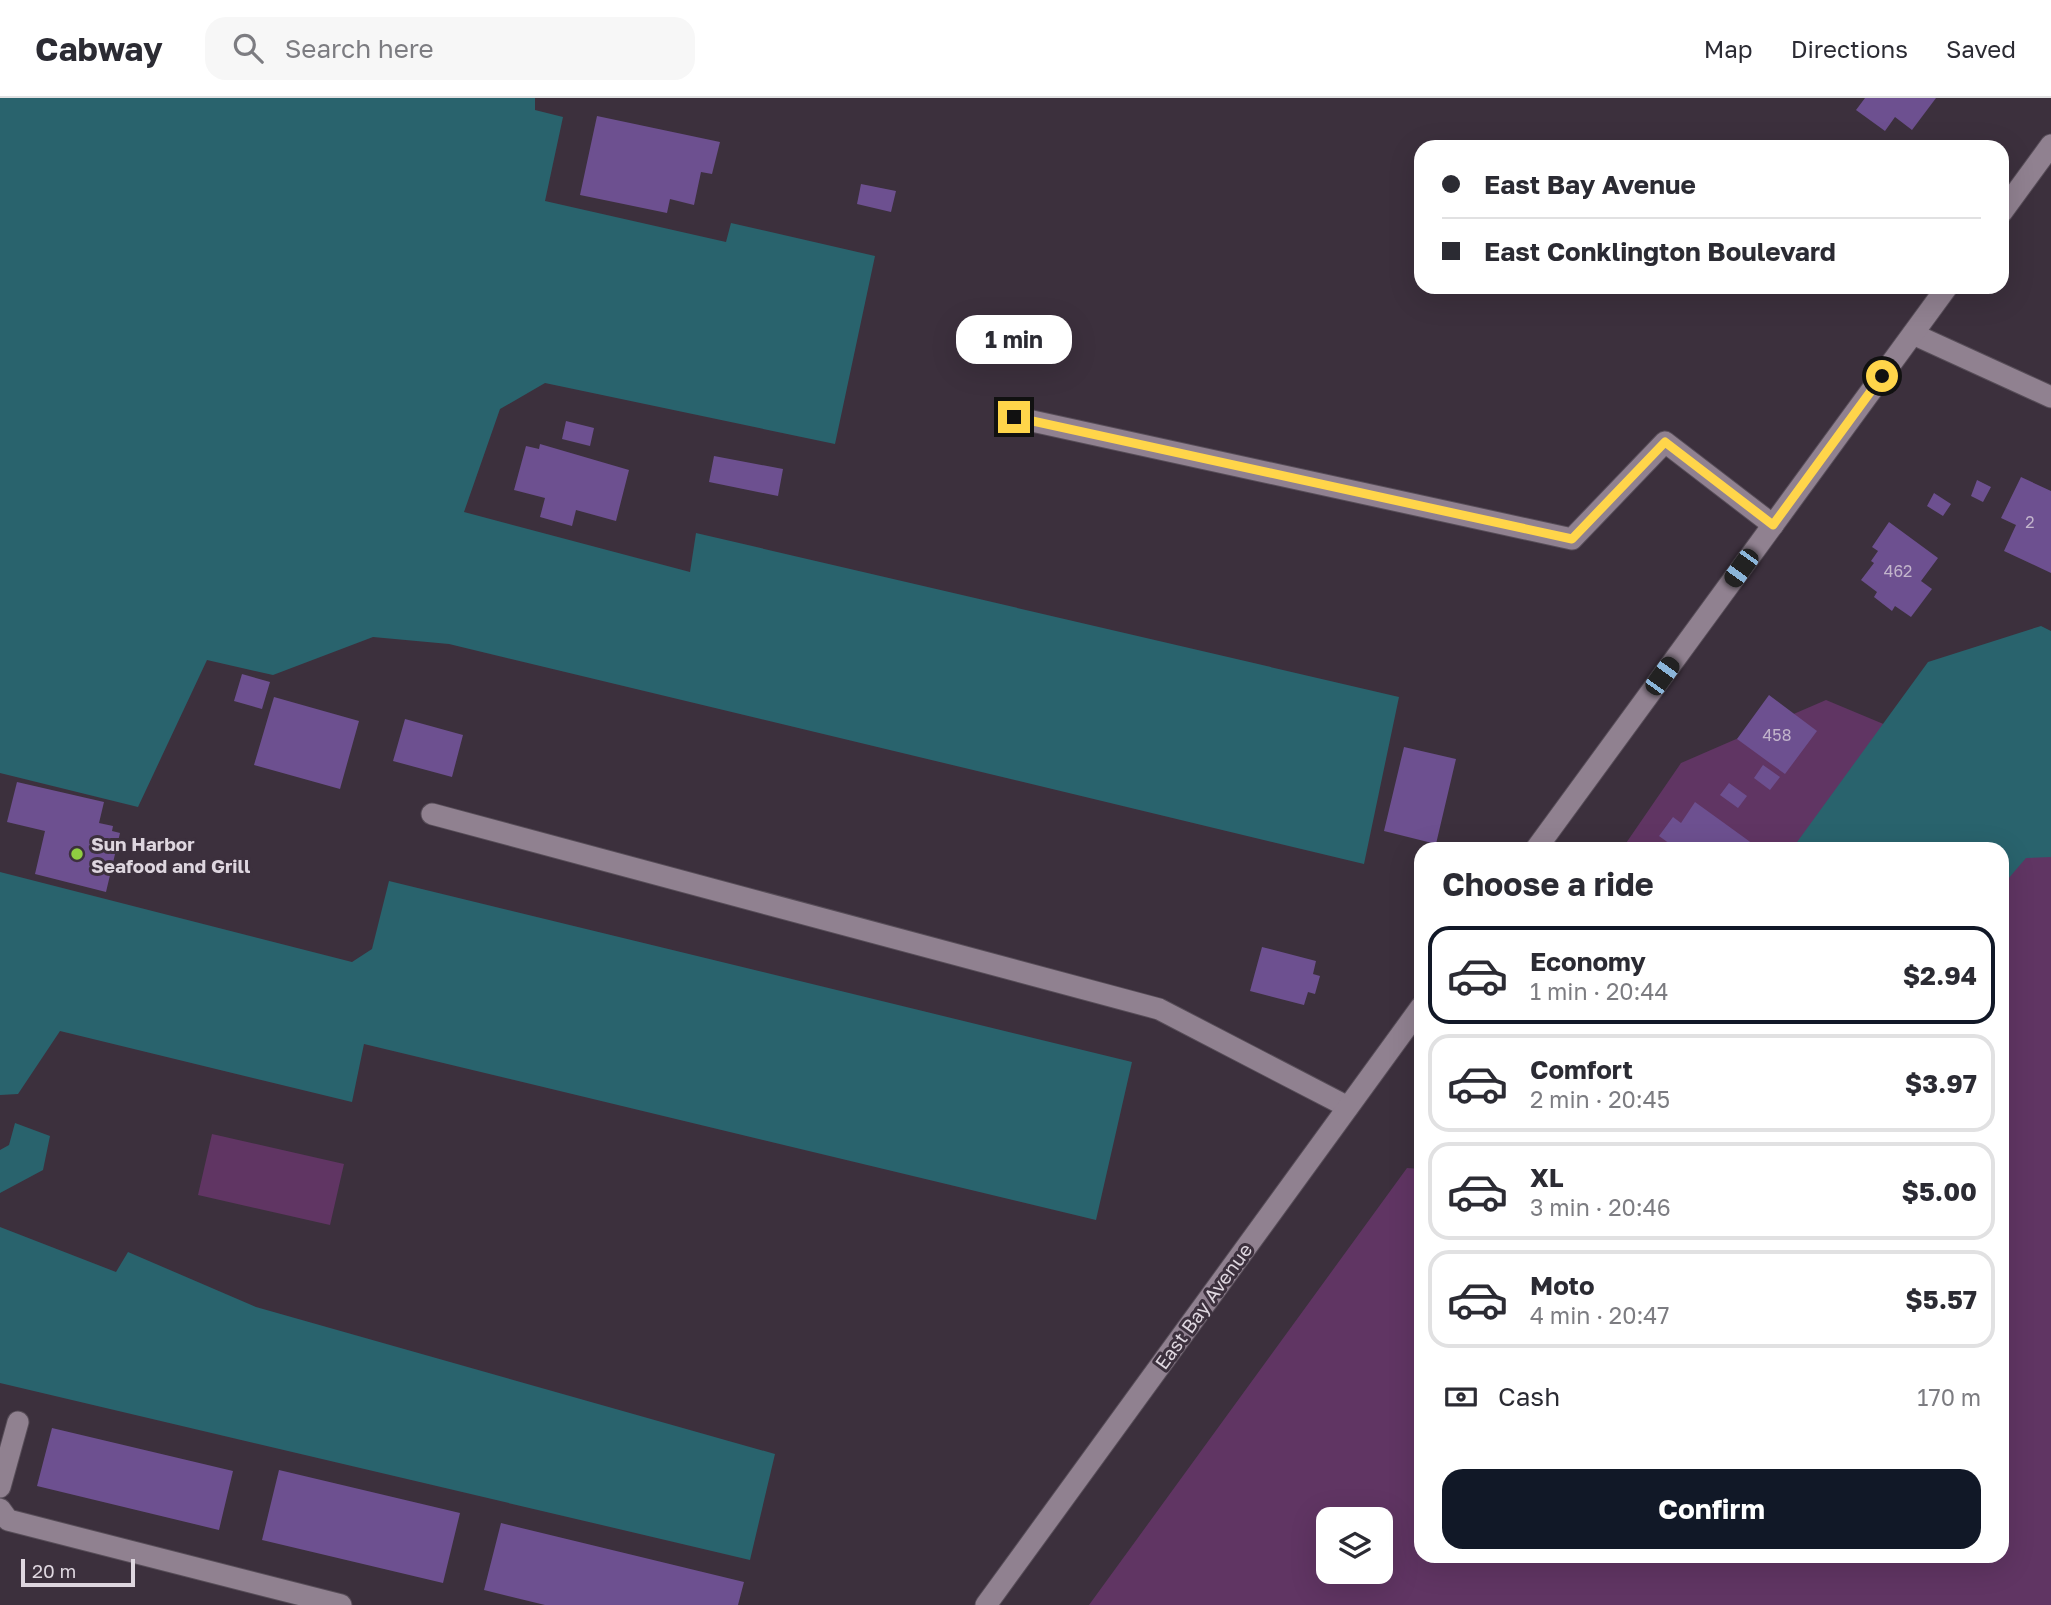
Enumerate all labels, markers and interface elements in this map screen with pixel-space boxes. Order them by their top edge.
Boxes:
search box [205,17,695,80]
text: Cabway [35,29,163,68]
icon: search [229,29,267,67]
text: Search here [285,33,434,64]
text: Map [1704,34,1753,63]
text: Directions [1791,34,1908,63]
text: Saved [1946,34,2016,63]
text: East Bay Avenue [1484,169,1696,200]
text: East Conklington Boulevard [1484,236,1836,267]
callout: 1 min [956,316,1072,364]
text: 1 min [985,325,1043,353]
route start [1866,360,1898,392]
route end [998,401,1030,433]
house number: 2 [2025,512,2035,532]
car [1721,545,1762,591]
house number: 462 [1884,561,1912,581]
car [1642,653,1683,699]
house number: 458 [1763,725,1791,745]
place label: Sun Harbor Seafood and Grill [91,832,250,877]
marker: Sun Harbor Seafood and Grill [69,846,85,862]
text: Choose a ride [1442,865,1654,903]
icon: car [1446,944,1509,1007]
text: Economy [1530,946,1646,977]
text: $2.94 [1903,960,1977,991]
text: 1 min · 20:44 [1530,977,1669,1005]
icon: car [1446,1052,1509,1115]
text: Comfort [1530,1054,1633,1085]
text: $3.97 [1905,1068,1977,1099]
text: 2 min · 20:45 [1530,1085,1670,1113]
icon: car [1446,1160,1509,1223]
text: XL [1530,1162,1564,1193]
text: $5.00 [1902,1176,1977,1207]
text: 3 min · 20:46 [1530,1193,1671,1221]
street label: East Bay Avenue [1150,1239,1256,1373]
icon: car [1446,1268,1509,1331]
text: Moto [1530,1270,1595,1301]
text: $5.57 [1905,1284,1977,1315]
text: 4 min · 20:47 [1530,1301,1670,1329]
icon: cash [1442,1378,1480,1416]
text: Cash [1498,1381,1560,1412]
text: 170 m [1917,1383,1981,1411]
button: Confirm [1442,1469,1981,1549]
map controls [1316,1507,1393,1584]
button: layers [1316,1507,1393,1584]
scale bar [21,1556,135,1588]
text: 20 m [32,1559,76,1582]

